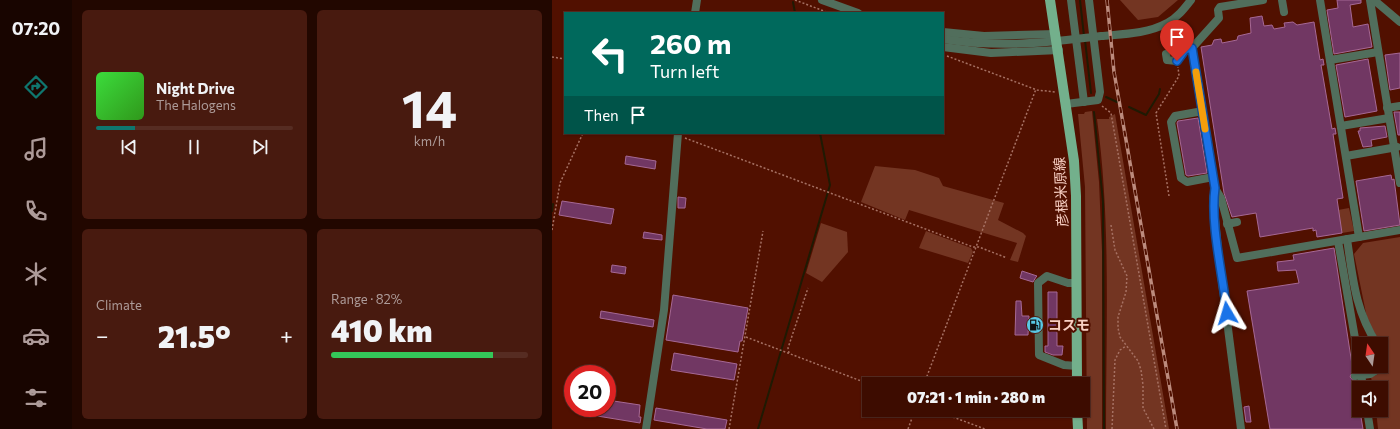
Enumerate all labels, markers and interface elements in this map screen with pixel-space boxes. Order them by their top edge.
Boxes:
text: 07:20 [12,17,60,39]
pin [1160,20,1194,61]
text: 260 m [650,26,731,60]
icon: arrive [1166,26,1188,48]
icon: left [584,28,636,80]
text: Turn left [650,60,719,82]
icon: directions [22,73,50,101]
text: 14 [402,75,457,139]
text: Night Drive [156,79,235,97]
text: The Halogens [156,97,236,113]
icon: arrive [627,104,649,126]
text: Then [584,106,619,124]
text: km/h [414,133,445,149]
icon: music [22,135,50,163]
icon: previous [118,136,140,158]
icon: pause [183,136,205,158]
icon: next [249,136,271,158]
street label: 彦根米原線 [1050,157,1071,227]
icon: phone [22,197,50,225]
icon: climate [22,260,50,288]
text: Range · 82% [331,291,402,307]
position arrow [1206,292,1248,334]
text: Climate [96,297,142,313]
text: 410 km [331,311,433,348]
fuel station icon: コスモ [1025,315,1045,335]
place label: コスモ [1048,316,1090,333]
text: 21.5° [158,317,231,354]
icon: car [22,322,50,350]
text: − [96,322,109,349]
text: + [280,322,293,349]
north arrow [1352,337,1388,373]
map controls [1352,337,1388,417]
speed limit sign: 20 [564,365,616,417]
button: sound [1352,381,1388,417]
icon: filters [22,384,50,412]
text: 07:21 · 1 min · 280 m [907,388,1045,406]

